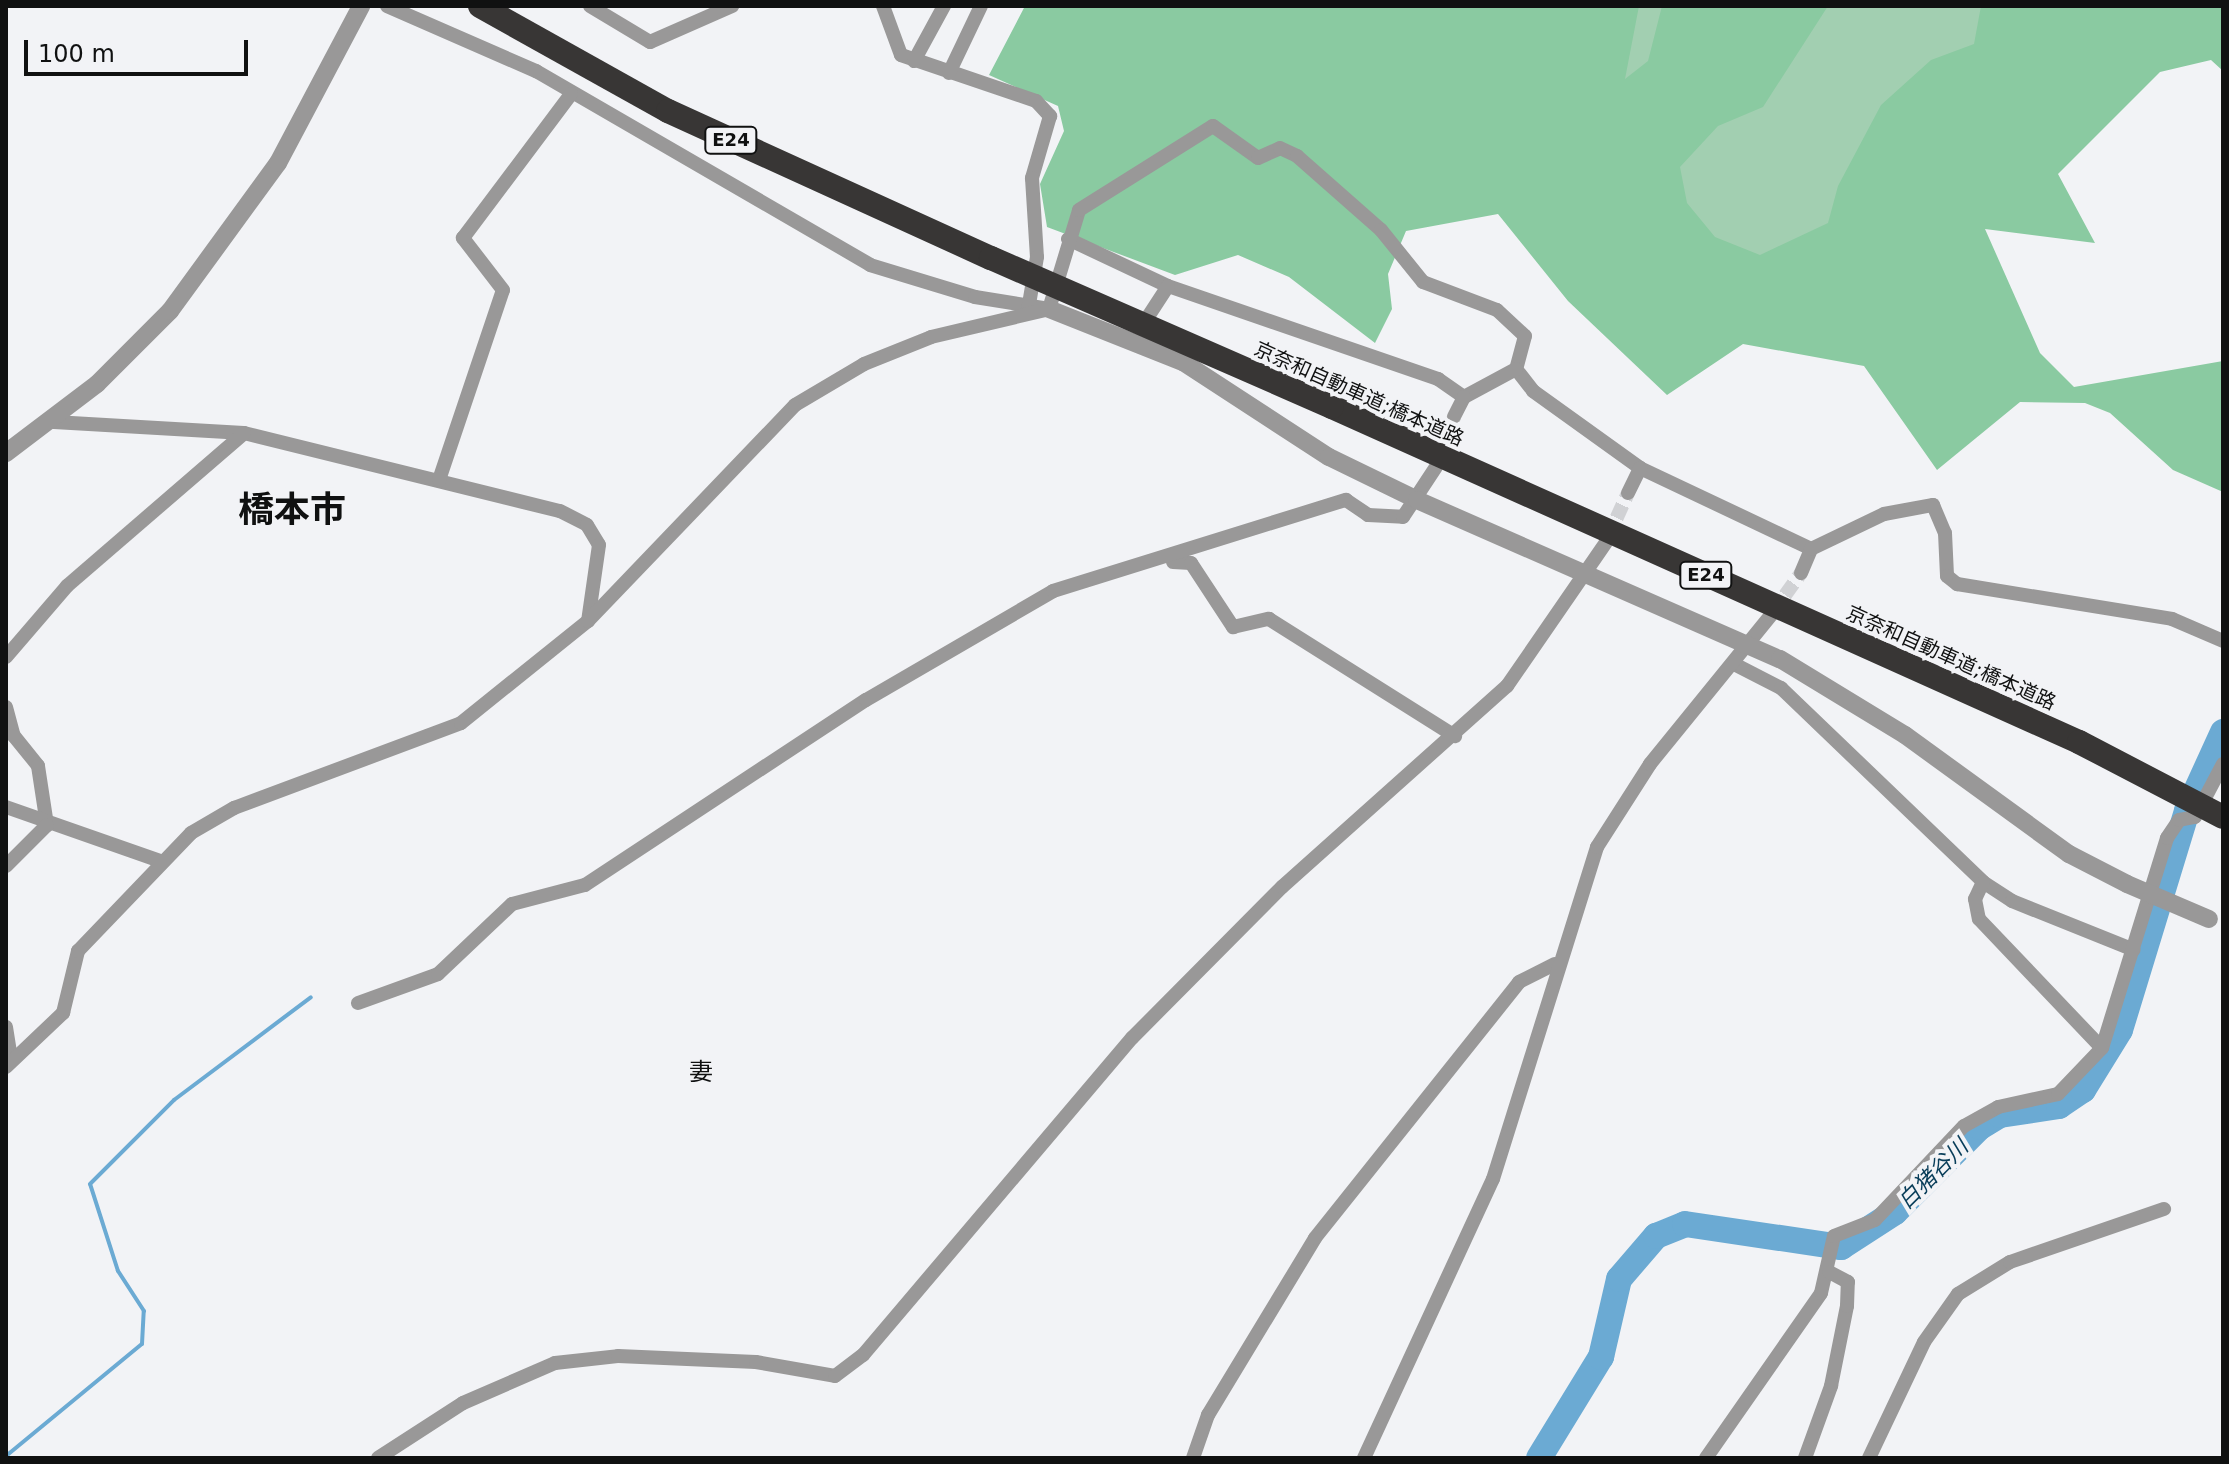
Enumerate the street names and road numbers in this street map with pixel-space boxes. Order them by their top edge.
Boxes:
road number: E24 [703,126,759,154]
street label: 京奈和自動車道;橋本道路 [1251,337,1467,451]
road number: E24 [1678,561,1734,589]
street label: 京奈和自動車道;橋本道路 [1843,601,2059,715]

